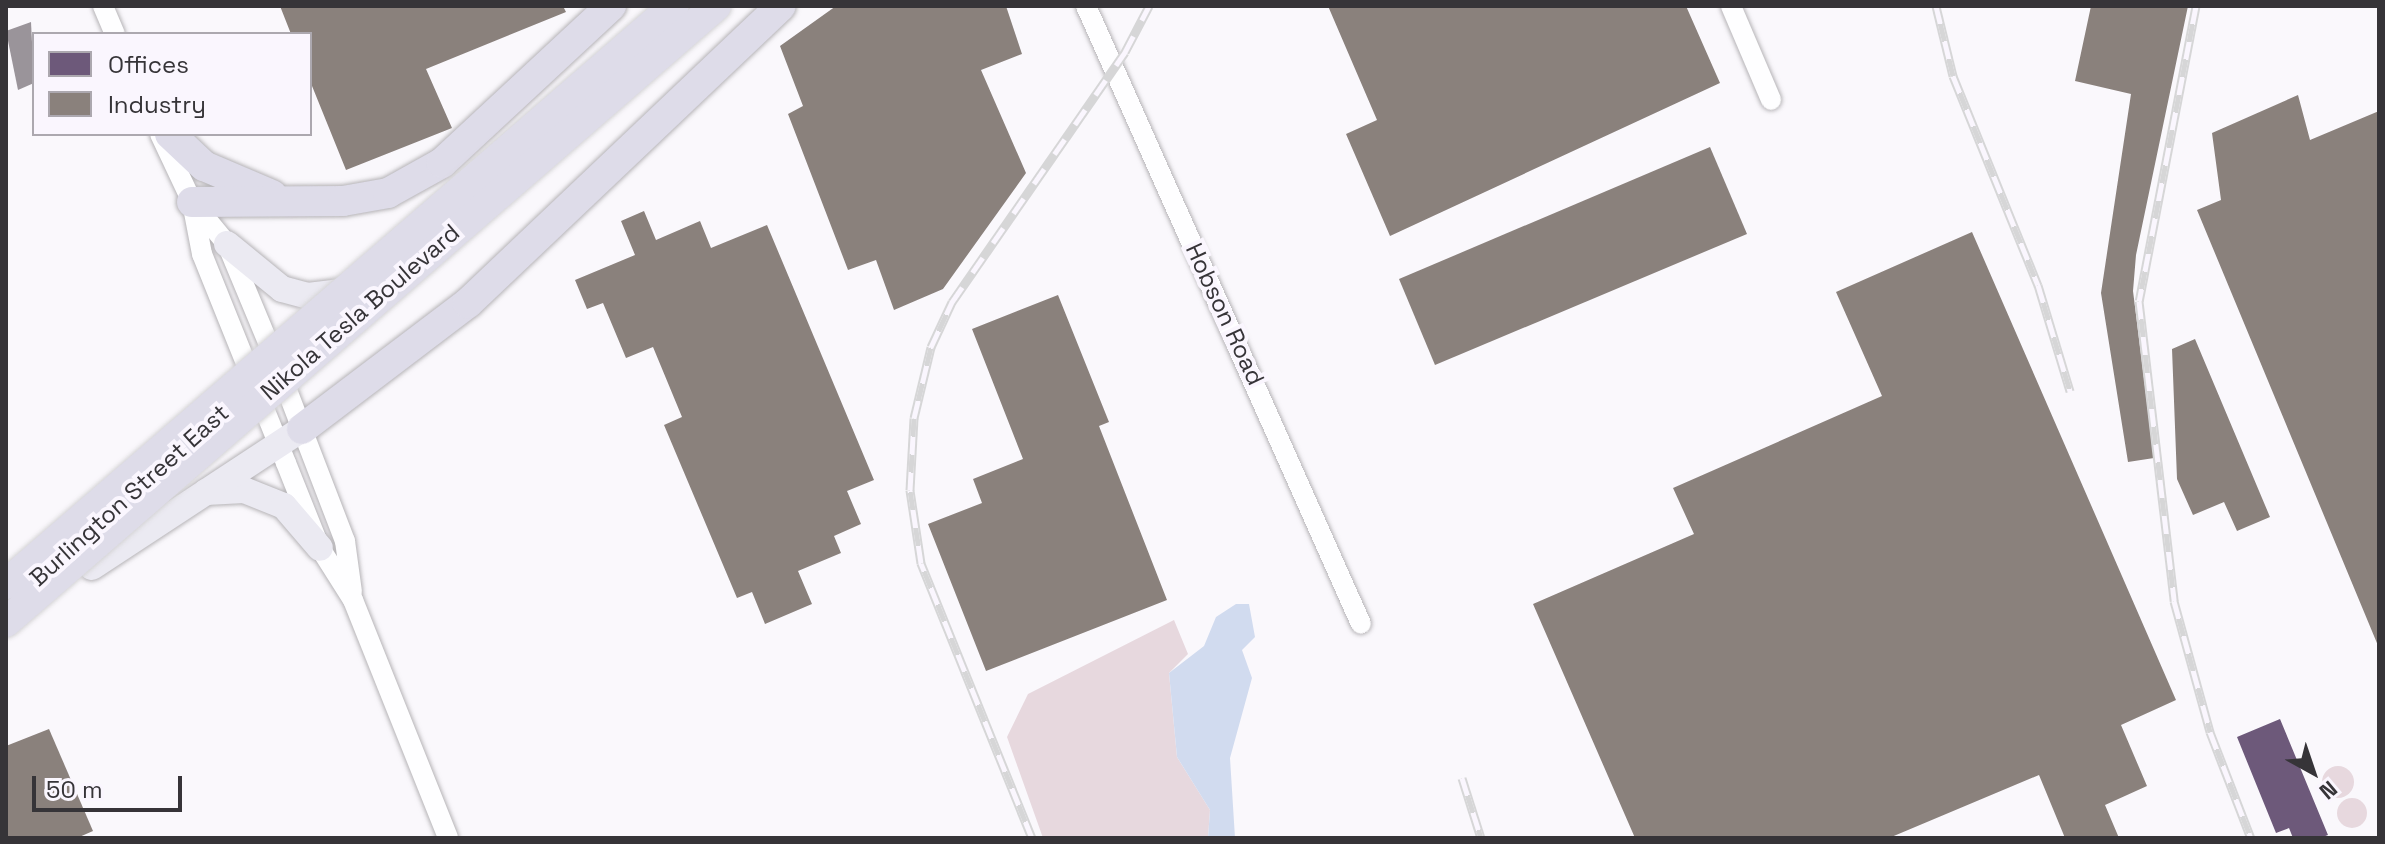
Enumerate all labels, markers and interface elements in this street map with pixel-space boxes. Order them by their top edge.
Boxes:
legend [32,32,312,136]
text: Offices [108,49,189,80]
text: Industry [108,89,206,120]
street label: Nikola Tesla Boulevard [254,218,466,406]
street label: Hobson Road [1180,238,1270,390]
street label: Burlington Street East [24,398,234,592]
north arrow [2273,732,2353,812]
scale bar [36,760,186,810]
text: 50 m [46,774,103,805]
text: N [2314,775,2343,806]

